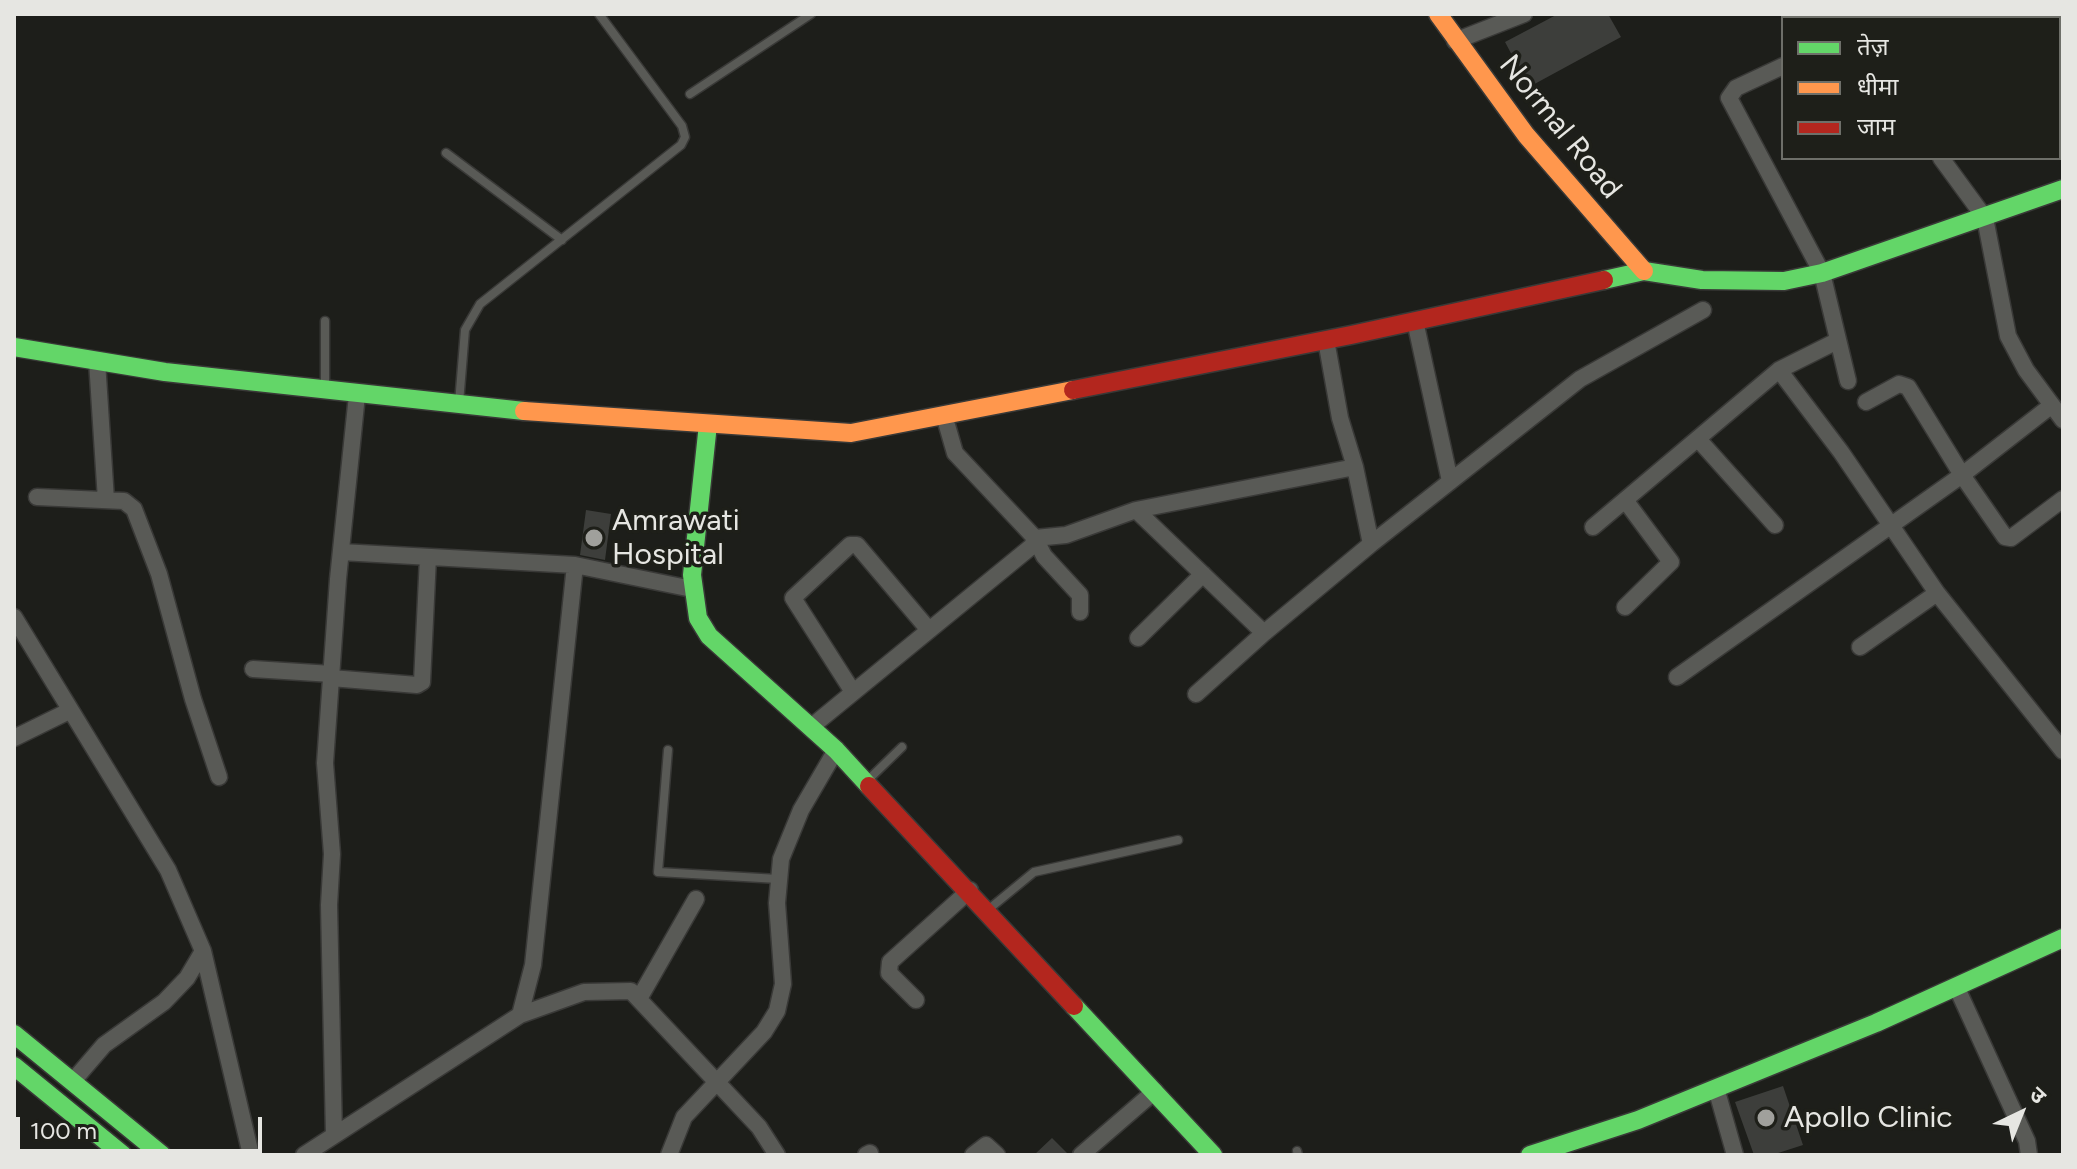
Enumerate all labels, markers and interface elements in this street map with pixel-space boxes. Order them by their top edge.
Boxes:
legend [1781,16,2061,160]
text: तेज़ [1857,32,1889,61]
street label: Normal Road [1491,48,1629,206]
text: धीमा [1857,72,1899,101]
text: जाम [1857,112,1895,141]
place label: Amrawati Hospital [612,503,740,574]
marker: Amrawati Hospital [583,527,605,549]
north arrow [1981,1073,2061,1153]
text: उ [2024,1081,2052,1109]
place label: Apollo Clinic [1784,1100,1953,1136]
scale bar [20,1101,266,1151]
marker: Apollo Clinic [1755,1107,1777,1129]
text: 100 m [30,1116,97,1145]

